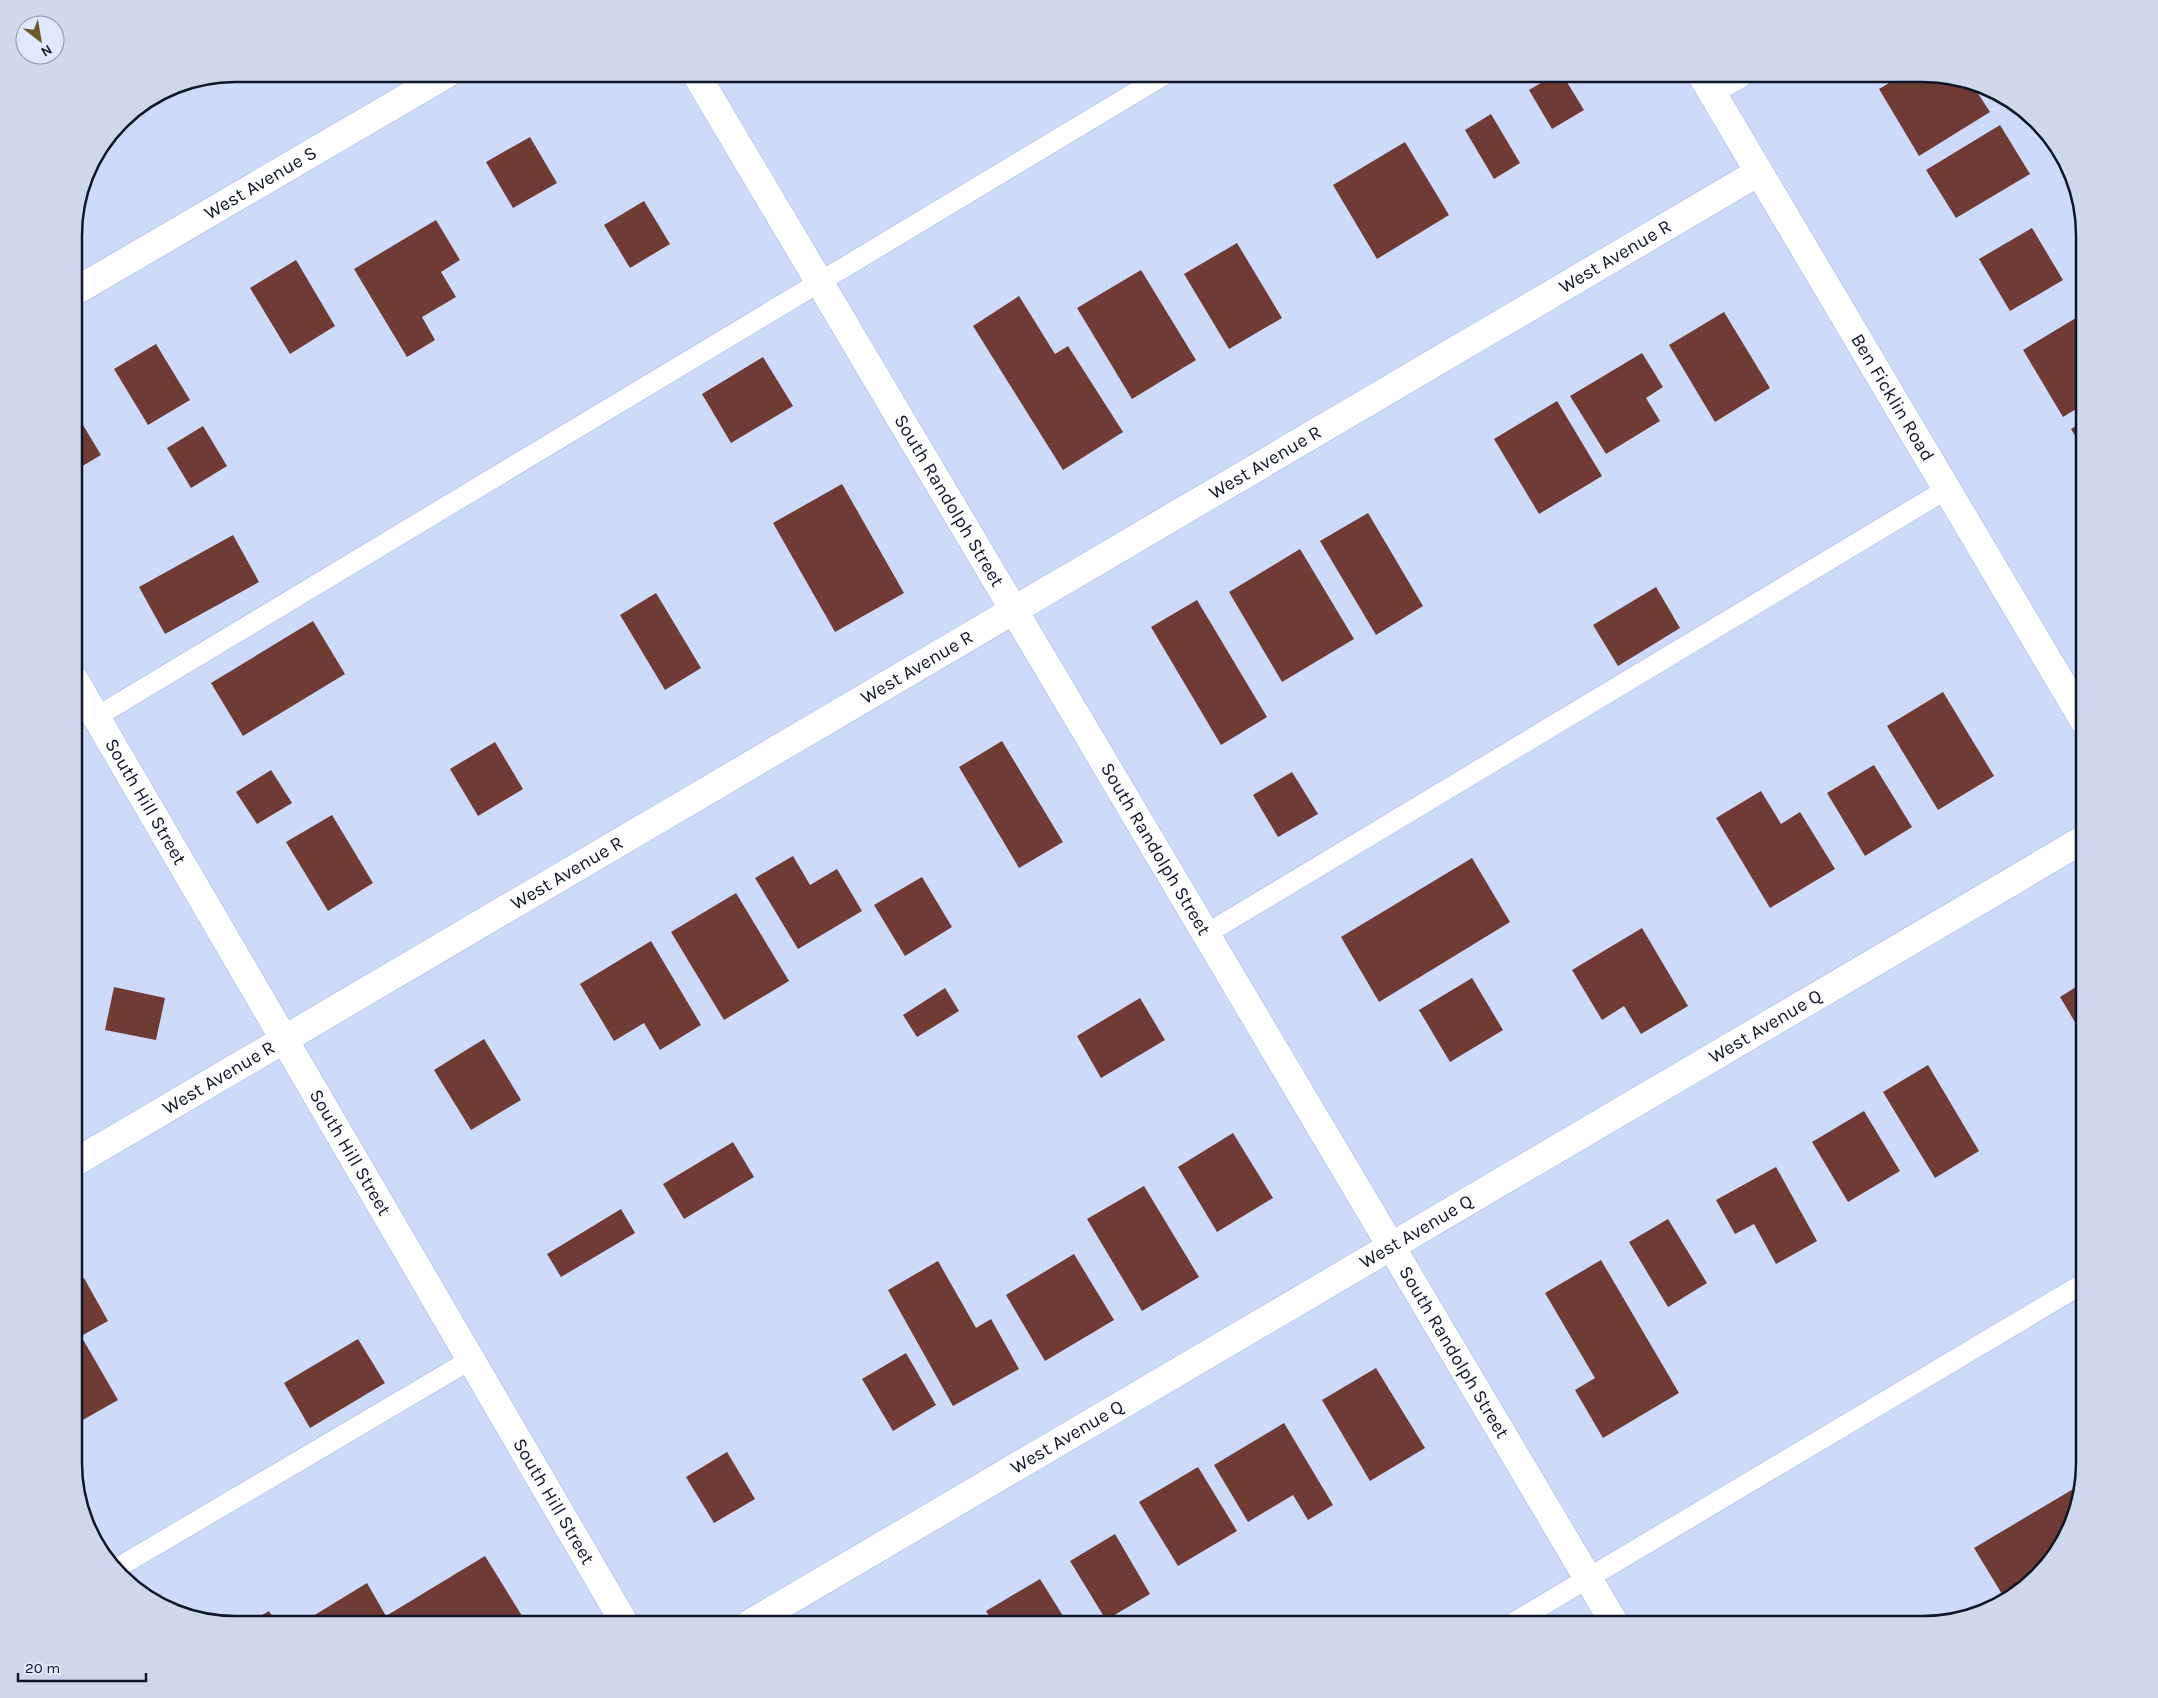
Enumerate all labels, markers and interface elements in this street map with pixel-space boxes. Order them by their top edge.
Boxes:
north arrow [15,15,65,65]
text: N [38,41,55,61]
street label: West Avenue S [200,142,321,224]
street label: West Avenue R [1555,215,1675,298]
street label: Ben Ficklin Road [1846,330,1939,465]
street label: South Randolph Street [889,411,1009,591]
street label: West Avenue R [1205,421,1325,504]
street label: West Avenue R [857,626,977,709]
street label: South Hill Street [100,735,191,869]
street label: South Randolph Street [1096,759,1215,939]
street label: West Avenue R [507,831,627,915]
street label: West Avenue Q [1705,985,1826,1068]
street label: West Avenue R [159,1036,279,1119]
street label: South Hill Street [305,1085,395,1219]
street label: West Avenue Q [1356,1190,1477,1273]
street label: South Randolph Street [1394,1262,1513,1442]
street label: West Avenue Q [1007,1395,1128,1479]
street label: South Hill Street [508,1434,599,1568]
scale bar [18,1650,145,1682]
text: 20 m [25,1659,60,1677]

